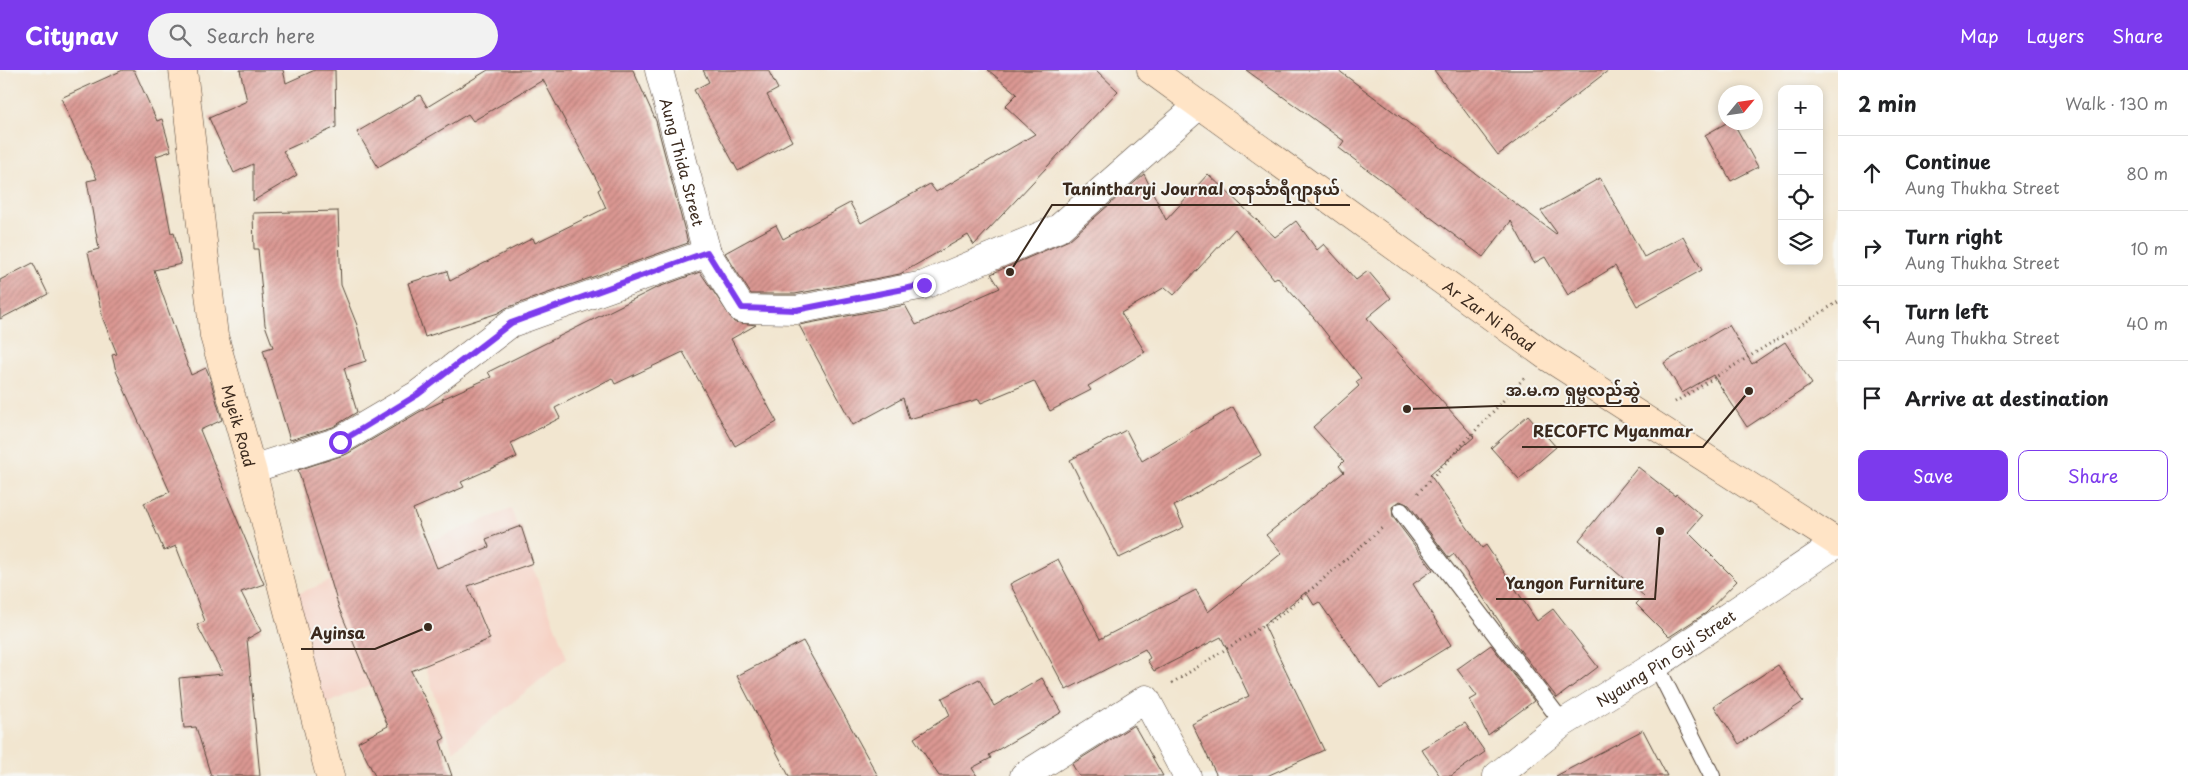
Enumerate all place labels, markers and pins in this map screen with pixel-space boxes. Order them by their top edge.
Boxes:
callout: Tanintharyi Journal တနင်္သာရီဂျာနယ် [1052,174,1350,205]
callout: အ.မ.က ရှမ္မလည်ဆွဲ [1496,375,1650,406]
callout: RECOFTC Myanmar [1522,416,1703,447]
callout: Yangon Furniture [1496,568,1655,599]
callout: Ayinsa [301,618,375,649]

